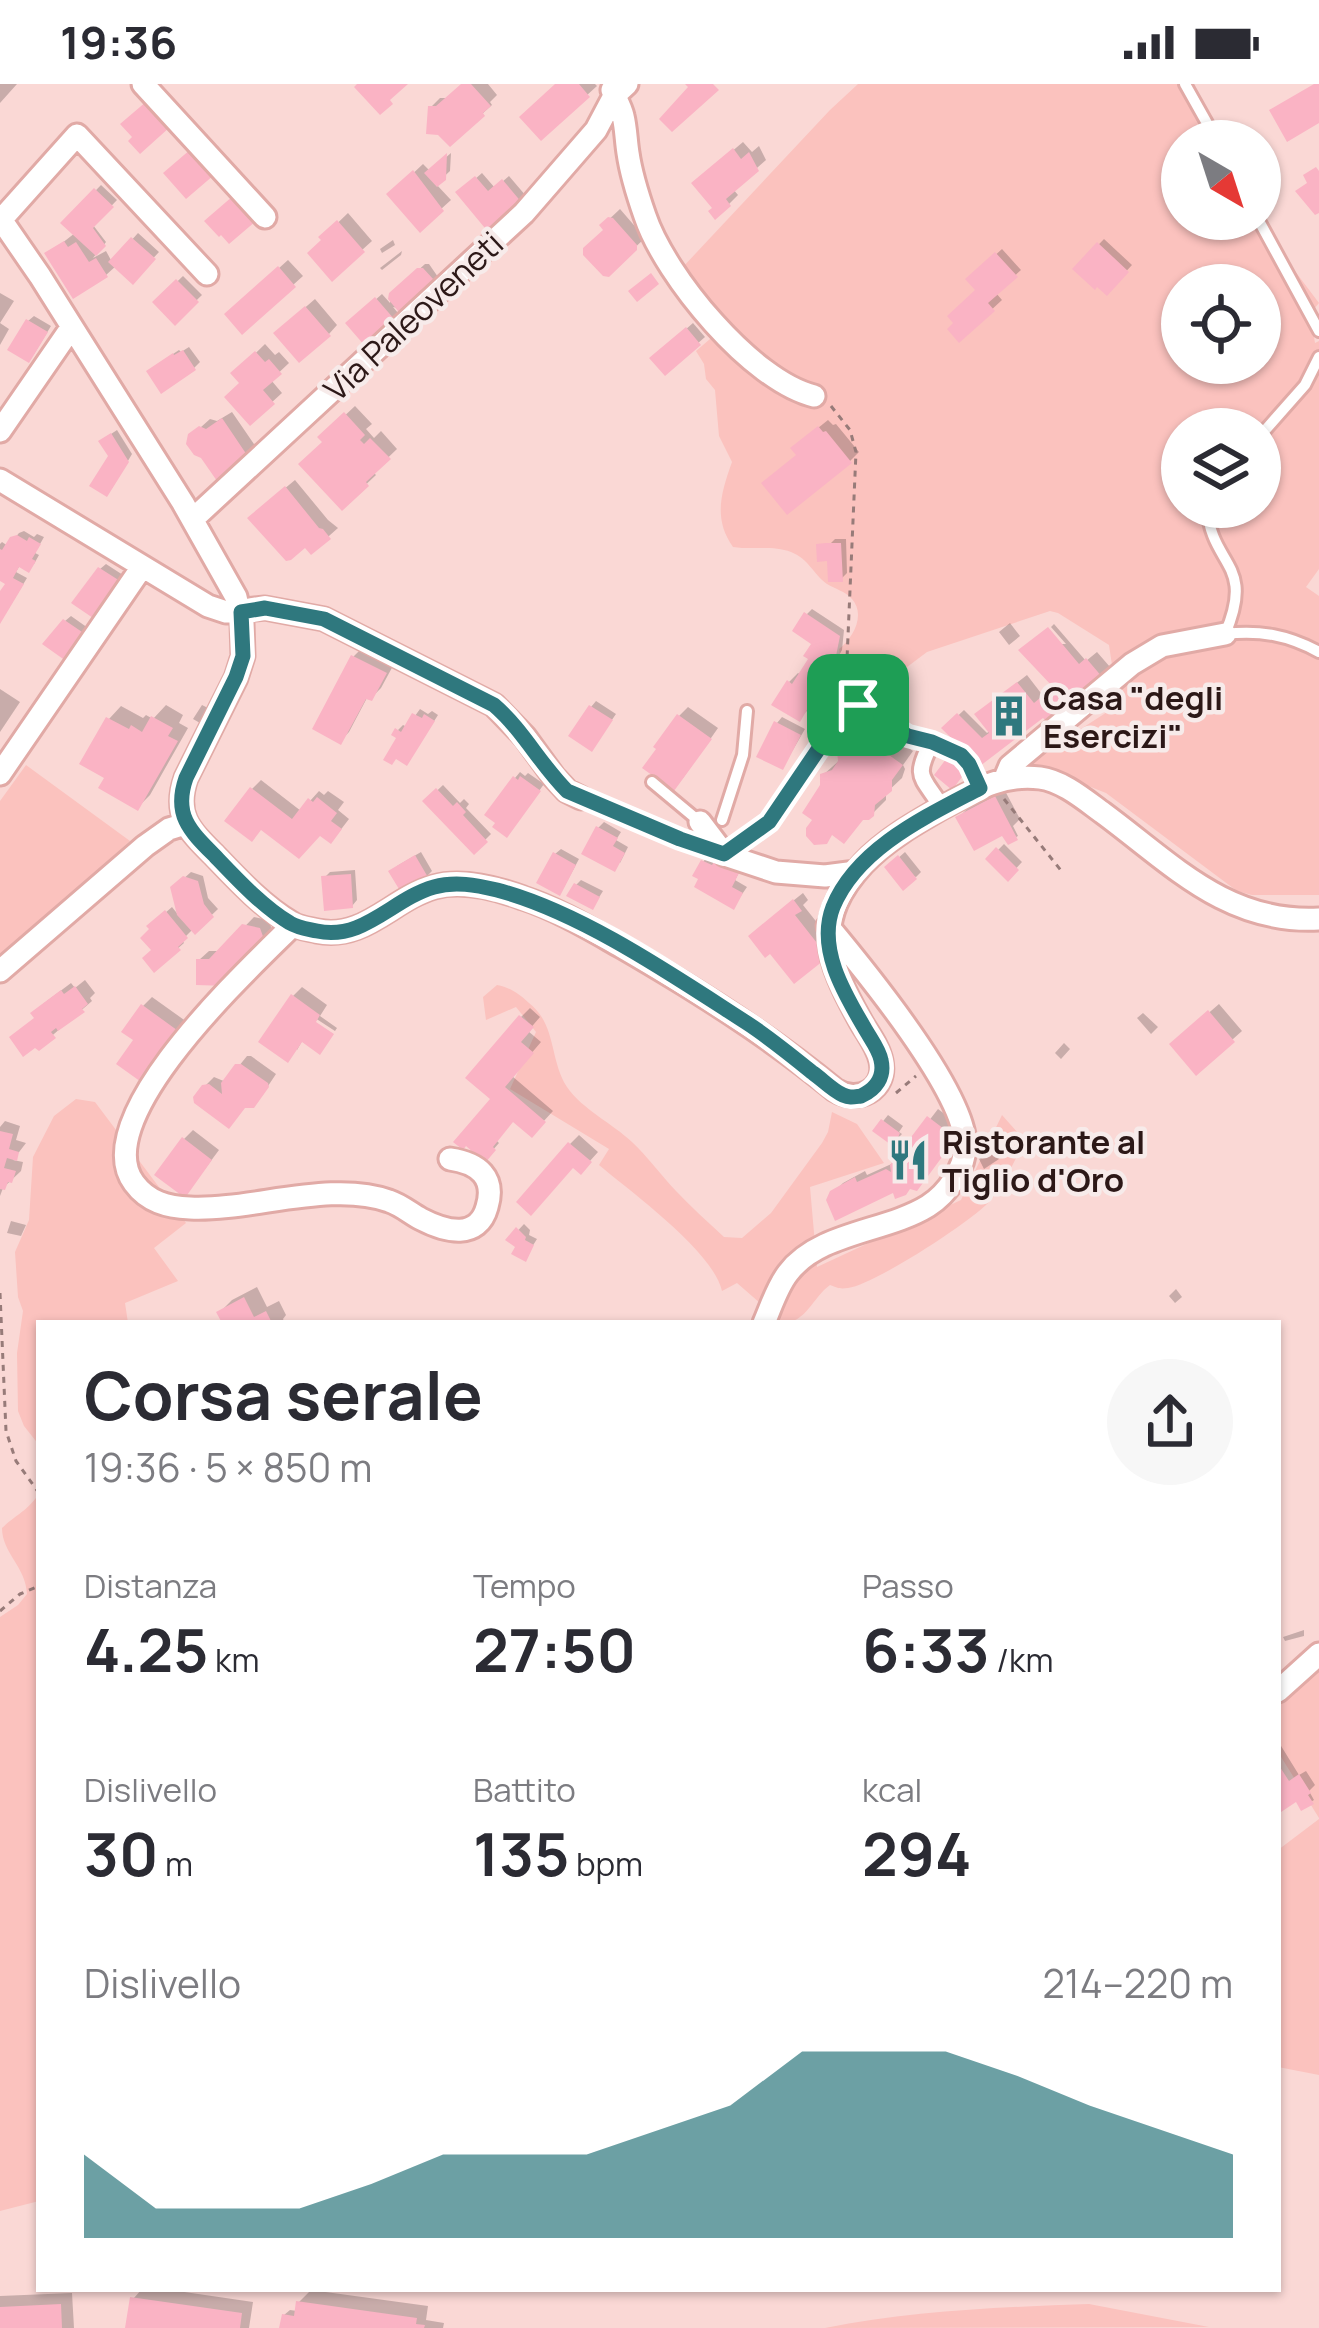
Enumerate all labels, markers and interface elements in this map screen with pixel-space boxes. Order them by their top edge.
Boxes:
text: 19:36 [60,11,177,73]
north arrow [1161,120,1281,240]
map controls [1161,120,1281,528]
street label: Via Paleoveneti [314,221,512,411]
button: locate [1161,264,1281,384]
button: layers [1161,408,1281,528]
pin [807,654,909,756]
icon: arrive [825,672,891,738]
place label: Casa "degli Esercizi" [1043,675,1223,758]
building icon: Casa "degli Esercizi" [986,693,1032,739]
place label: Ristorante al Tiglio d'Oro [942,1119,1145,1202]
restaurant icon: Ristorante al Tiglio d'Oro [885,1137,931,1183]
text: Corsa serale [84,1350,483,1440]
button: share [1107,1359,1233,1485]
text: 19:36 · 5 × 850 m [84,1440,372,1494]
text: Distanza [84,1563,217,1608]
text: Tempo [473,1563,576,1608]
text: Passo [862,1563,954,1608]
text: 4.25 [84,1608,208,1690]
text: 27:50 [473,1608,636,1690]
text: 6:33 [862,1608,990,1690]
text: km [208,1637,259,1682]
text: /km [990,1637,1053,1682]
text: Dislivello [84,1767,217,1812]
text: Battito [473,1767,576,1812]
text: kcal [862,1767,922,1812]
text: 30 [84,1812,158,1894]
text: 135 [473,1812,569,1894]
text: 294 [862,1812,972,1894]
text: m [158,1841,193,1886]
text: bpm [569,1841,643,1886]
text: Dislivello [84,1956,241,2010]
text: 214–220 m [1042,1956,1233,2010]

